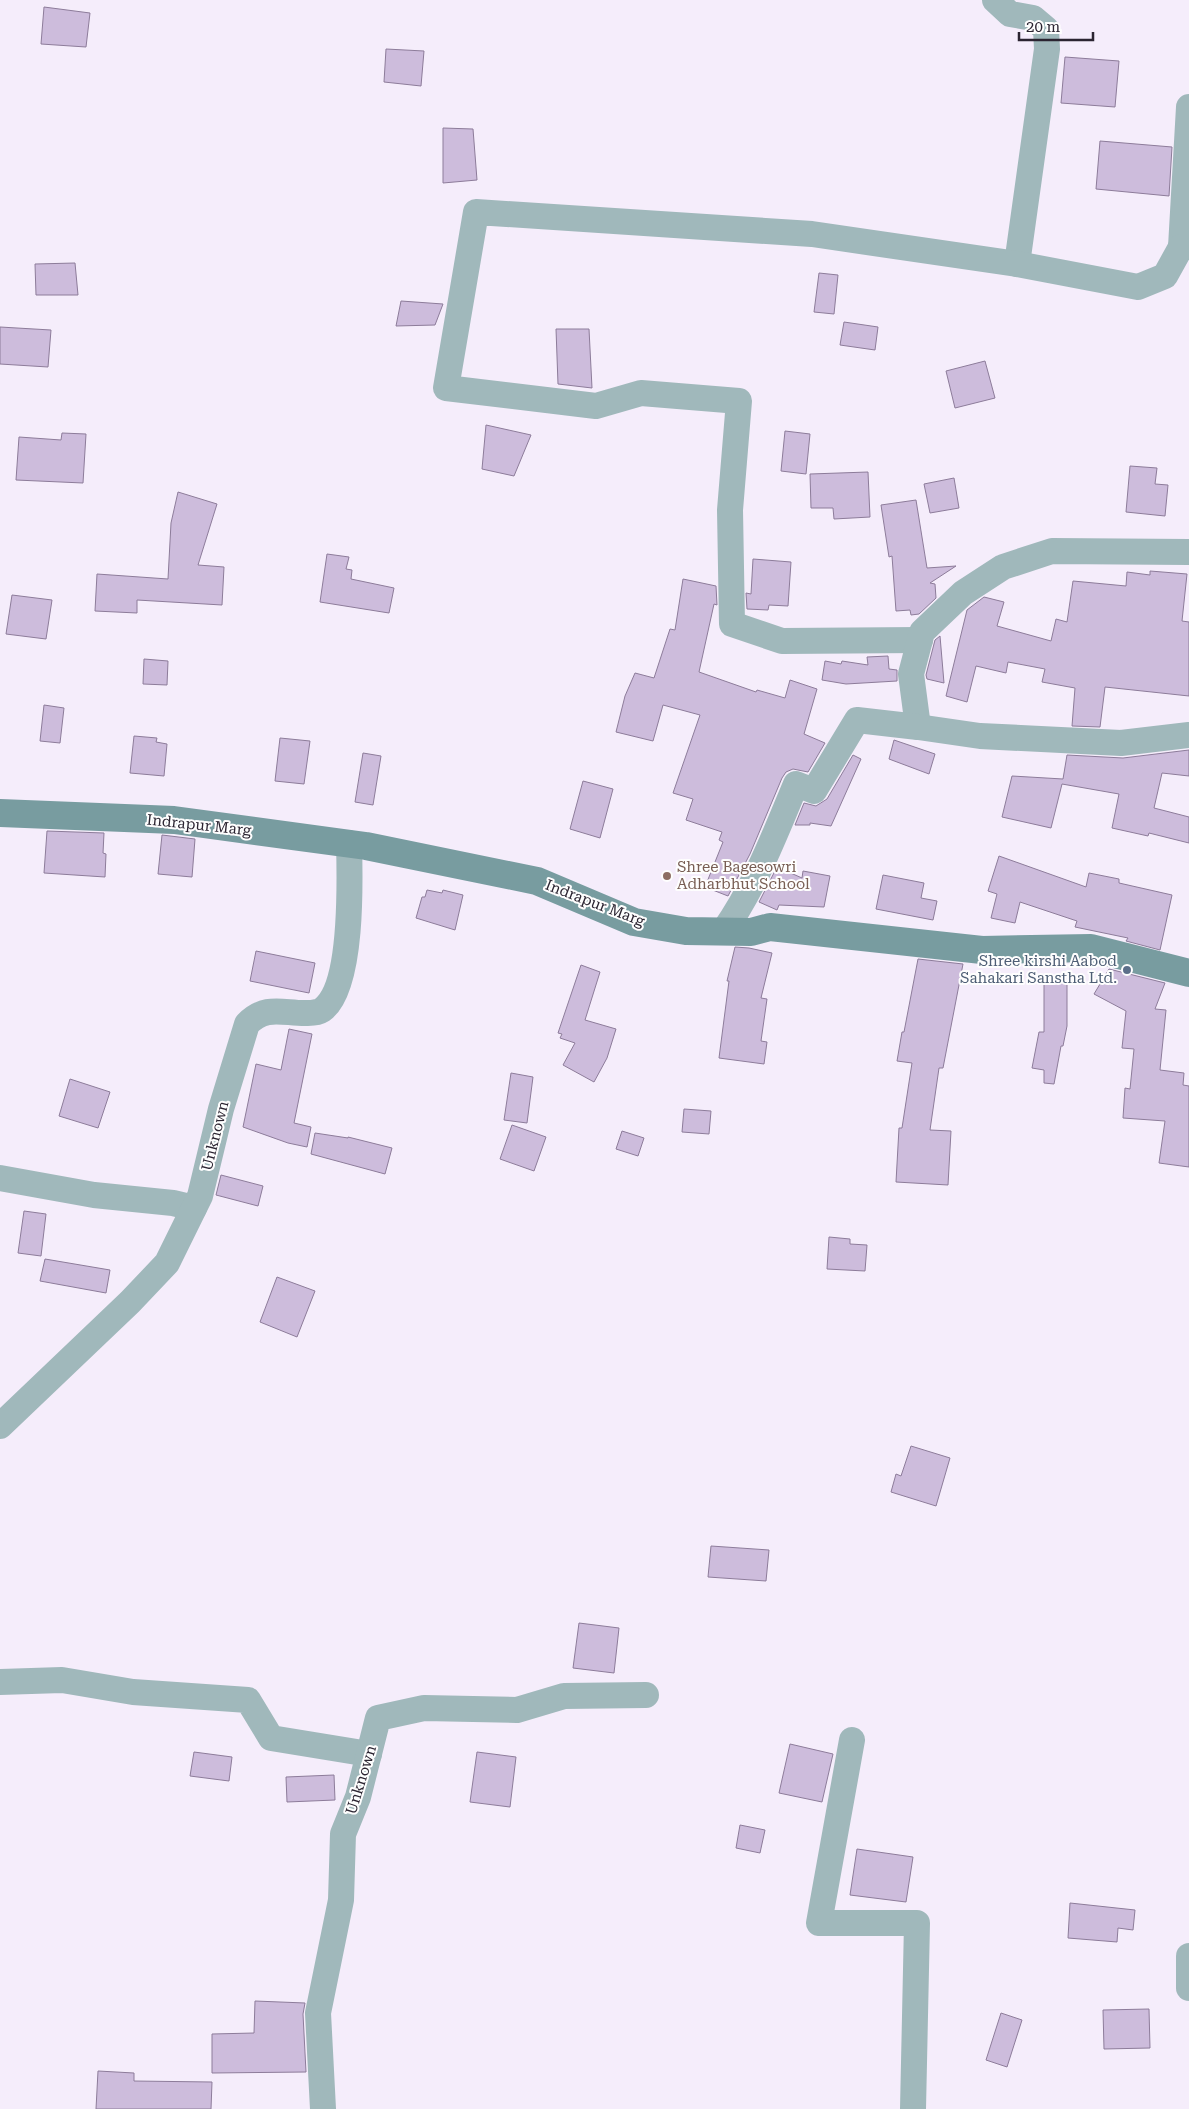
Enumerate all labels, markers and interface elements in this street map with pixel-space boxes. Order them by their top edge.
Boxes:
scale bar [1019,10,1093,42]
text: 20 m [1026,18,1061,36]
street label: Indrapur Marg [146,811,253,839]
place label: Shree Bagesowri Adharbhut School [677,858,810,893]
marker: Shree Bagesowri Adharbhut School [661,870,673,882]
street label: Indrapur Marg [543,876,648,930]
place label: Shree kirshi Aabod Sahakari Sanstha Ltd. [960,952,1117,987]
marker: Shree kirshi Aabod Sahakari Sanstha Ltd. [1121,964,1133,976]
street label: Unknown [198,1099,232,1173]
street label: Unknown [342,1743,380,1817]

